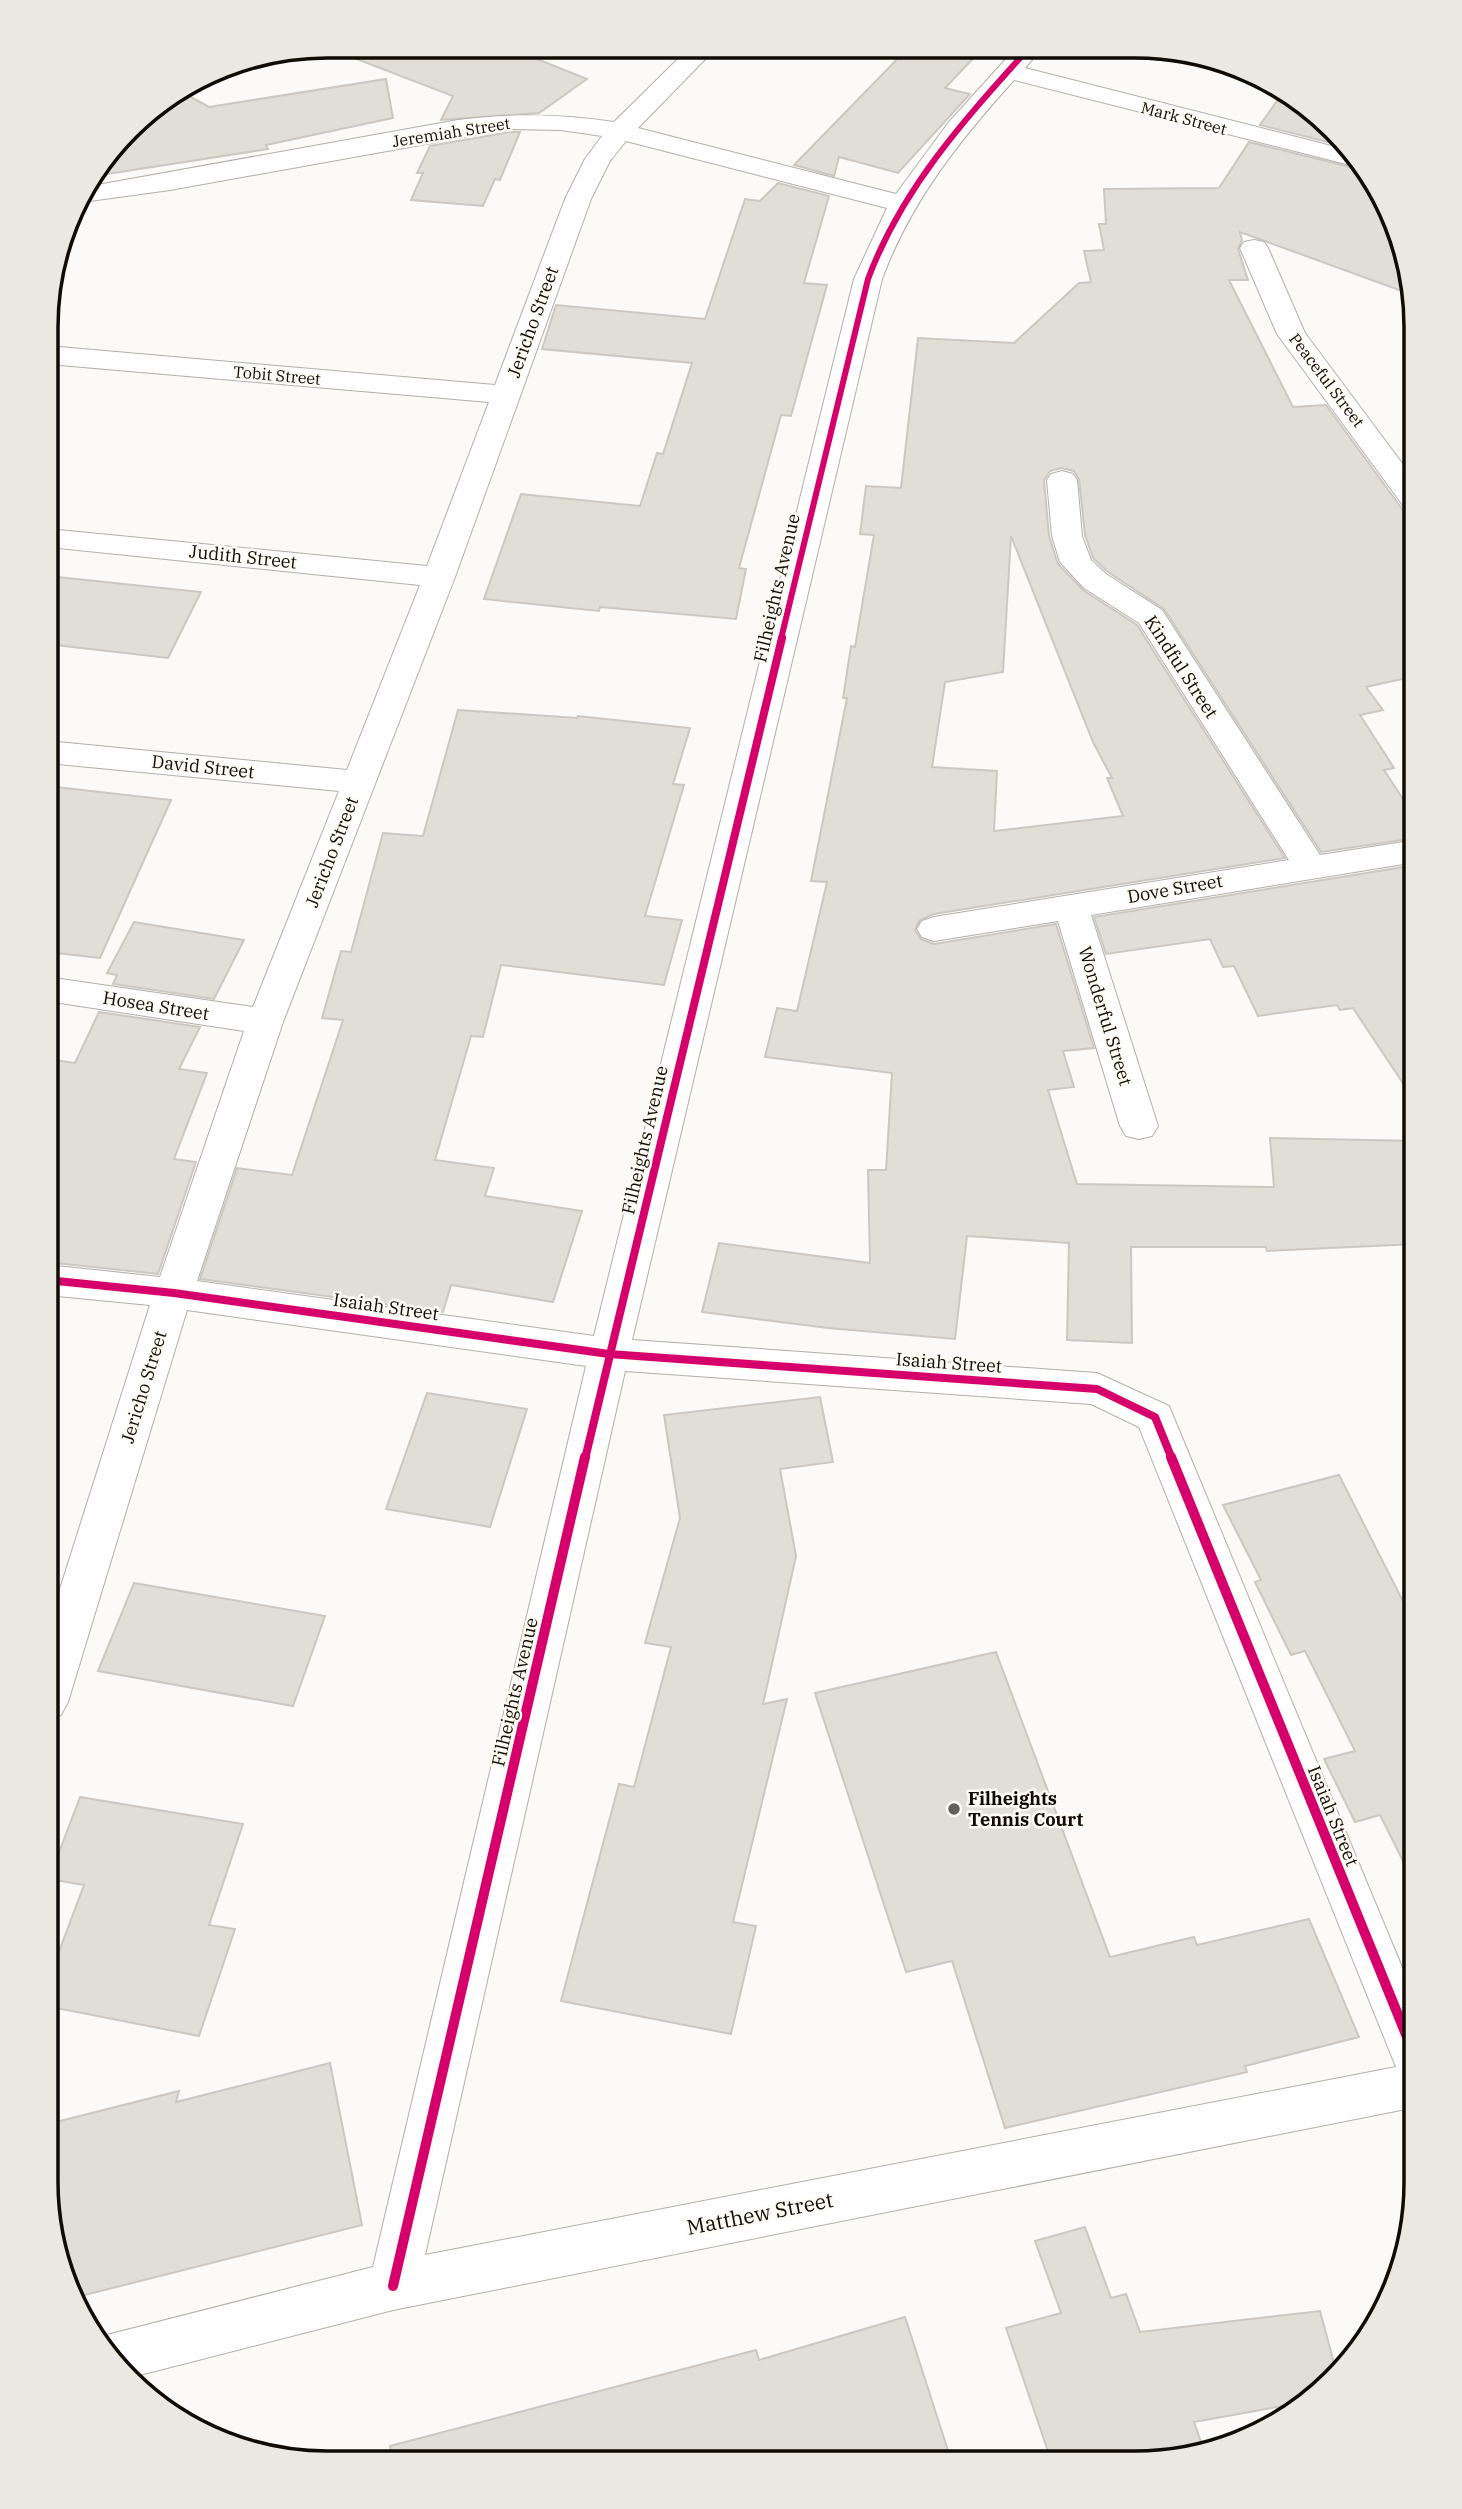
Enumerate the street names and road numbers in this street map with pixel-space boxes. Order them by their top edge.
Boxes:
street label: Mark Street [1139,97,1229,139]
street label: Jeremiah Street [391,113,512,151]
street label: Jericho Street [502,263,563,381]
street label: Peaceful Street [1285,329,1369,431]
street label: Tobit Street [232,361,322,389]
street label: Filheights Avenue [748,511,805,665]
street label: Judith Street [188,539,298,574]
street label: Kindful Street [1140,611,1223,723]
street label: David Street [151,750,256,783]
street label: Jericho Street [300,793,363,910]
street label: Dove Street [1125,869,1224,908]
street label: Wonderful Street [1073,943,1138,1088]
street label: Hosea Street [101,986,211,1025]
street label: Filheights Avenue [616,1063,673,1217]
street label: Isaiah Street [332,1288,440,1325]
street label: Jericho Street [115,1328,172,1446]
street label: Isaiah Street [895,1347,1003,1378]
street label: Filheights Avenue [486,1615,543,1769]
street label: Isaiah Street [1303,1762,1364,1869]
street label: Matthew Street [684,2185,835,2241]

